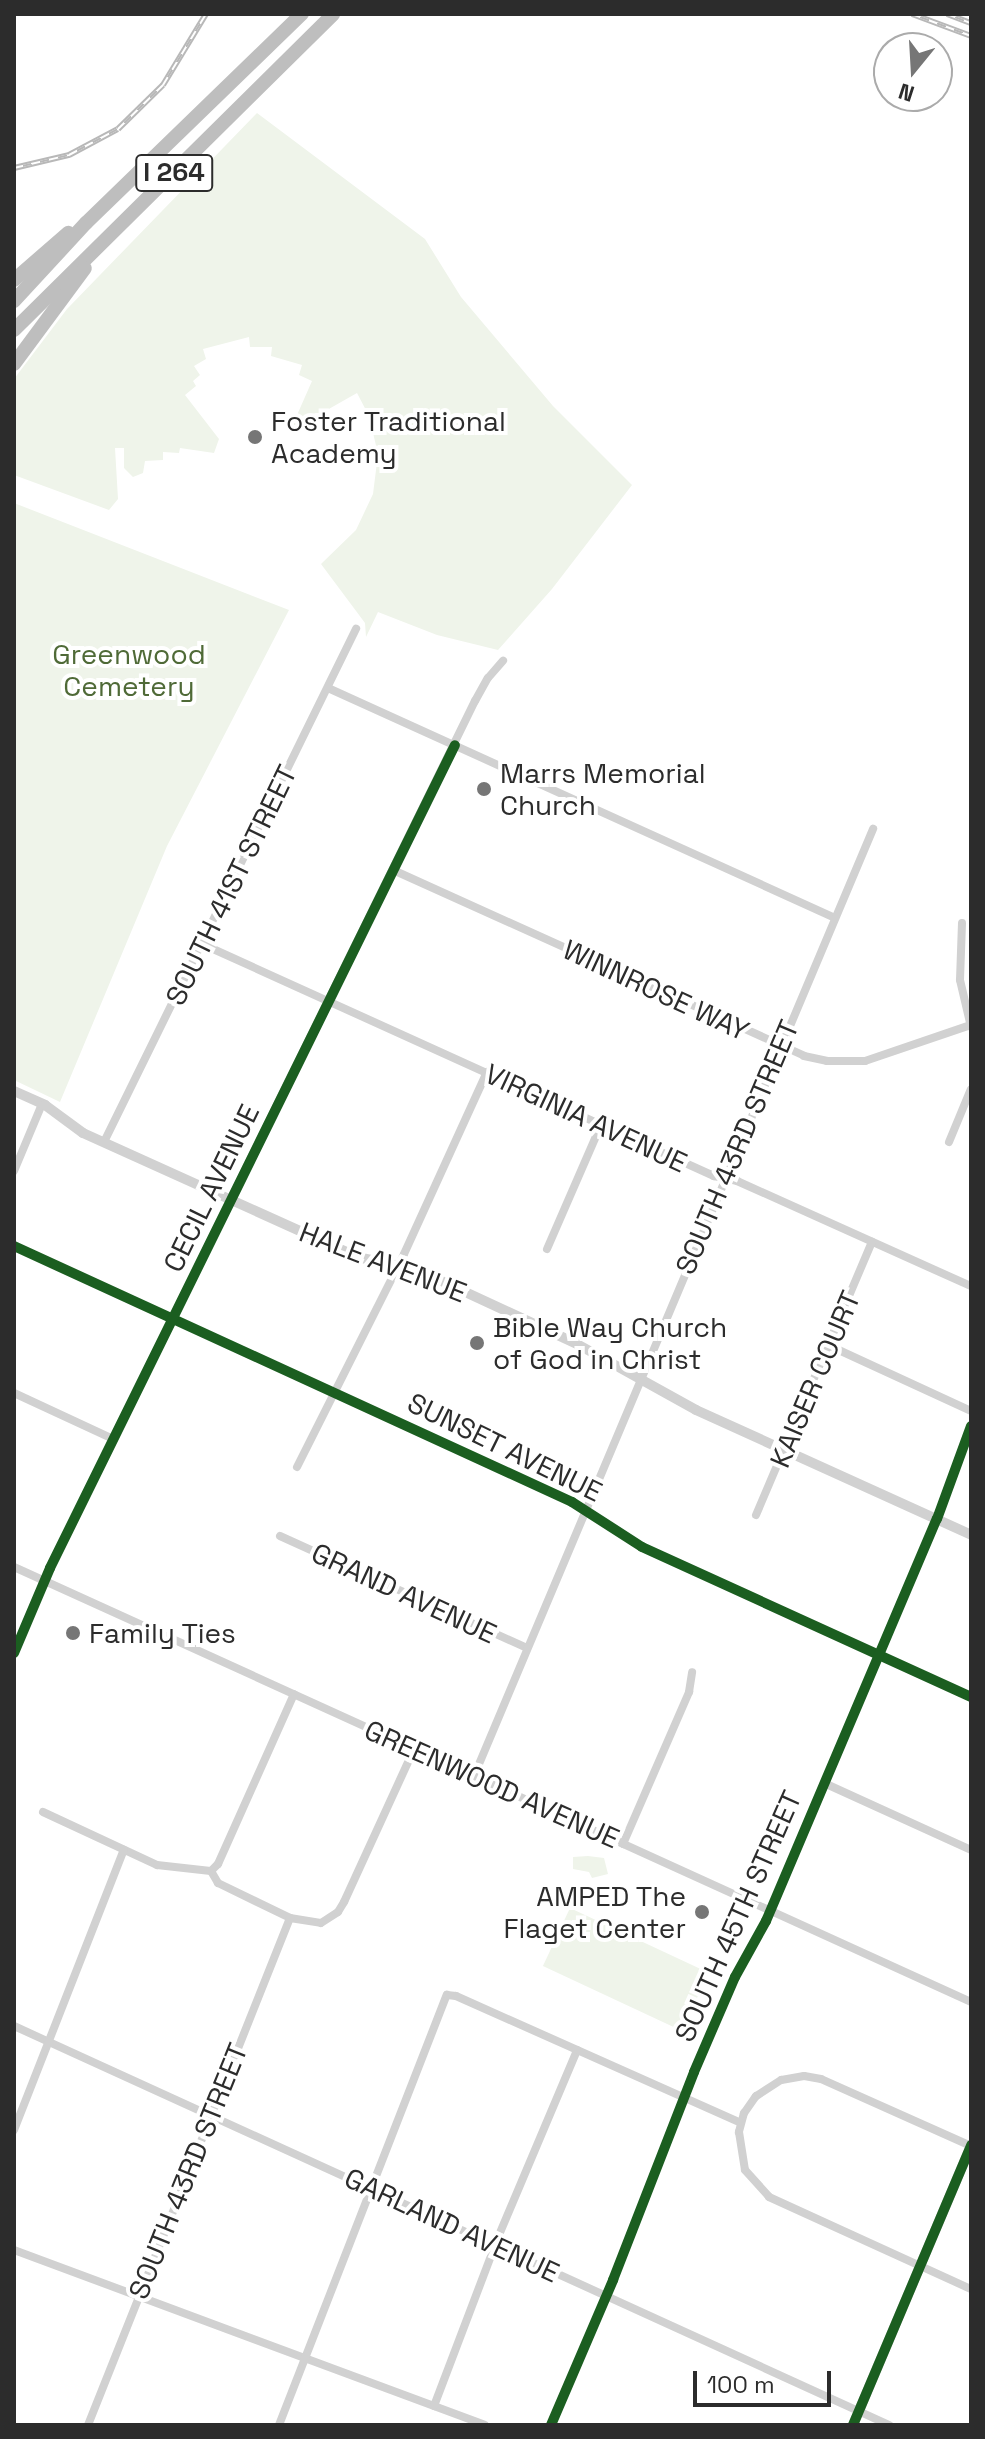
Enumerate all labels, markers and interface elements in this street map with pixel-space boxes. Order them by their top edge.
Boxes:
north arrow [873,32,953,112]
text: N [895,77,918,109]
road number: I 264 [134,151,214,195]
place label: Foster Traditional Academy [271,404,507,470]
marker: Foster Traditional Academy [246,428,264,446]
park label: Greenwood Cemetery [52,637,206,703]
place label: Marrs Memorial Church [500,756,706,822]
street label: SOUTH 41ST STREET [158,759,304,1011]
marker: Marrs Memorial Church [475,780,493,798]
street label: WINNROSE WAY [558,932,754,1048]
street label: SOUTH 43RD STREET [668,1015,806,1279]
street label: VIRGINIA AVENUE [479,1056,693,1180]
street label: CECIL AVENUE [156,1098,266,1278]
street label: HALE AVENUE [295,1215,471,1309]
street label: KAISER COURT [763,1286,867,1472]
place label: Bible Way Church of God in Christ [493,1310,727,1376]
marker: Bible Way Church of God in Christ [468,1334,486,1352]
street label: SUNSET AVENUE [402,1385,608,1509]
street label: GRAND AVENUE [306,1535,502,1651]
place label: Family Ties [89,1616,237,1650]
marker: Family Ties [64,1624,82,1642]
street label: GREENWOOD AVENUE [359,1713,625,1855]
street label: SOUTH 45TH STREET [667,1785,809,2047]
place label: AMPED The Flaget Center [503,1879,686,1945]
marker: AMPED The Flaget Center [693,1903,711,1921]
street label: SOUTH 43RD STREET [121,2038,255,2304]
street label: GARLAND AVENUE [339,2160,565,2290]
scale bar [697,2355,835,2405]
text: 100 m [707,2369,775,2400]

